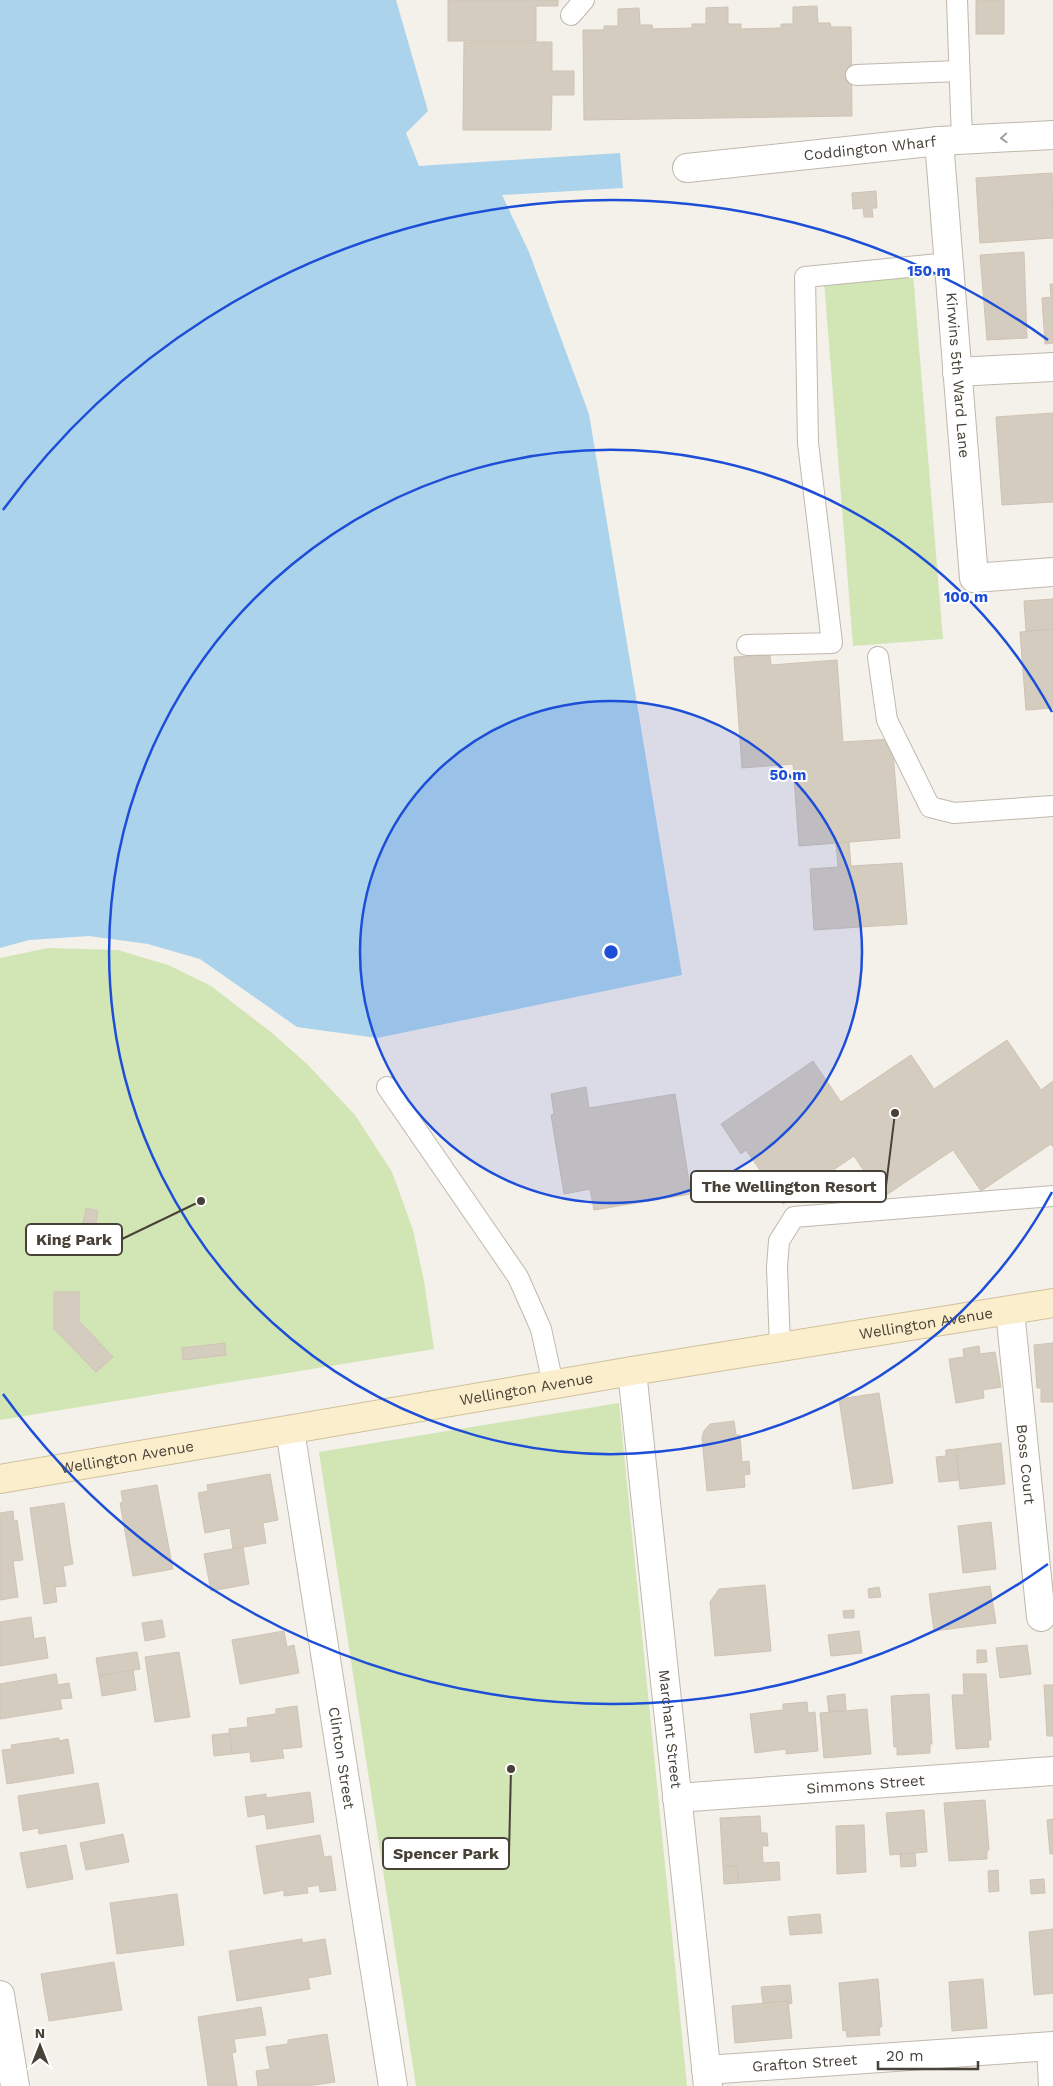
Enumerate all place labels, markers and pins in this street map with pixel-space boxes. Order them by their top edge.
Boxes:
centre of rings [602,943,620,961]
callout: The Wellington Resort [691,1171,886,1202]
callout: King Park [26,1224,122,1255]
callout: Spencer Park [383,1838,509,1869]

